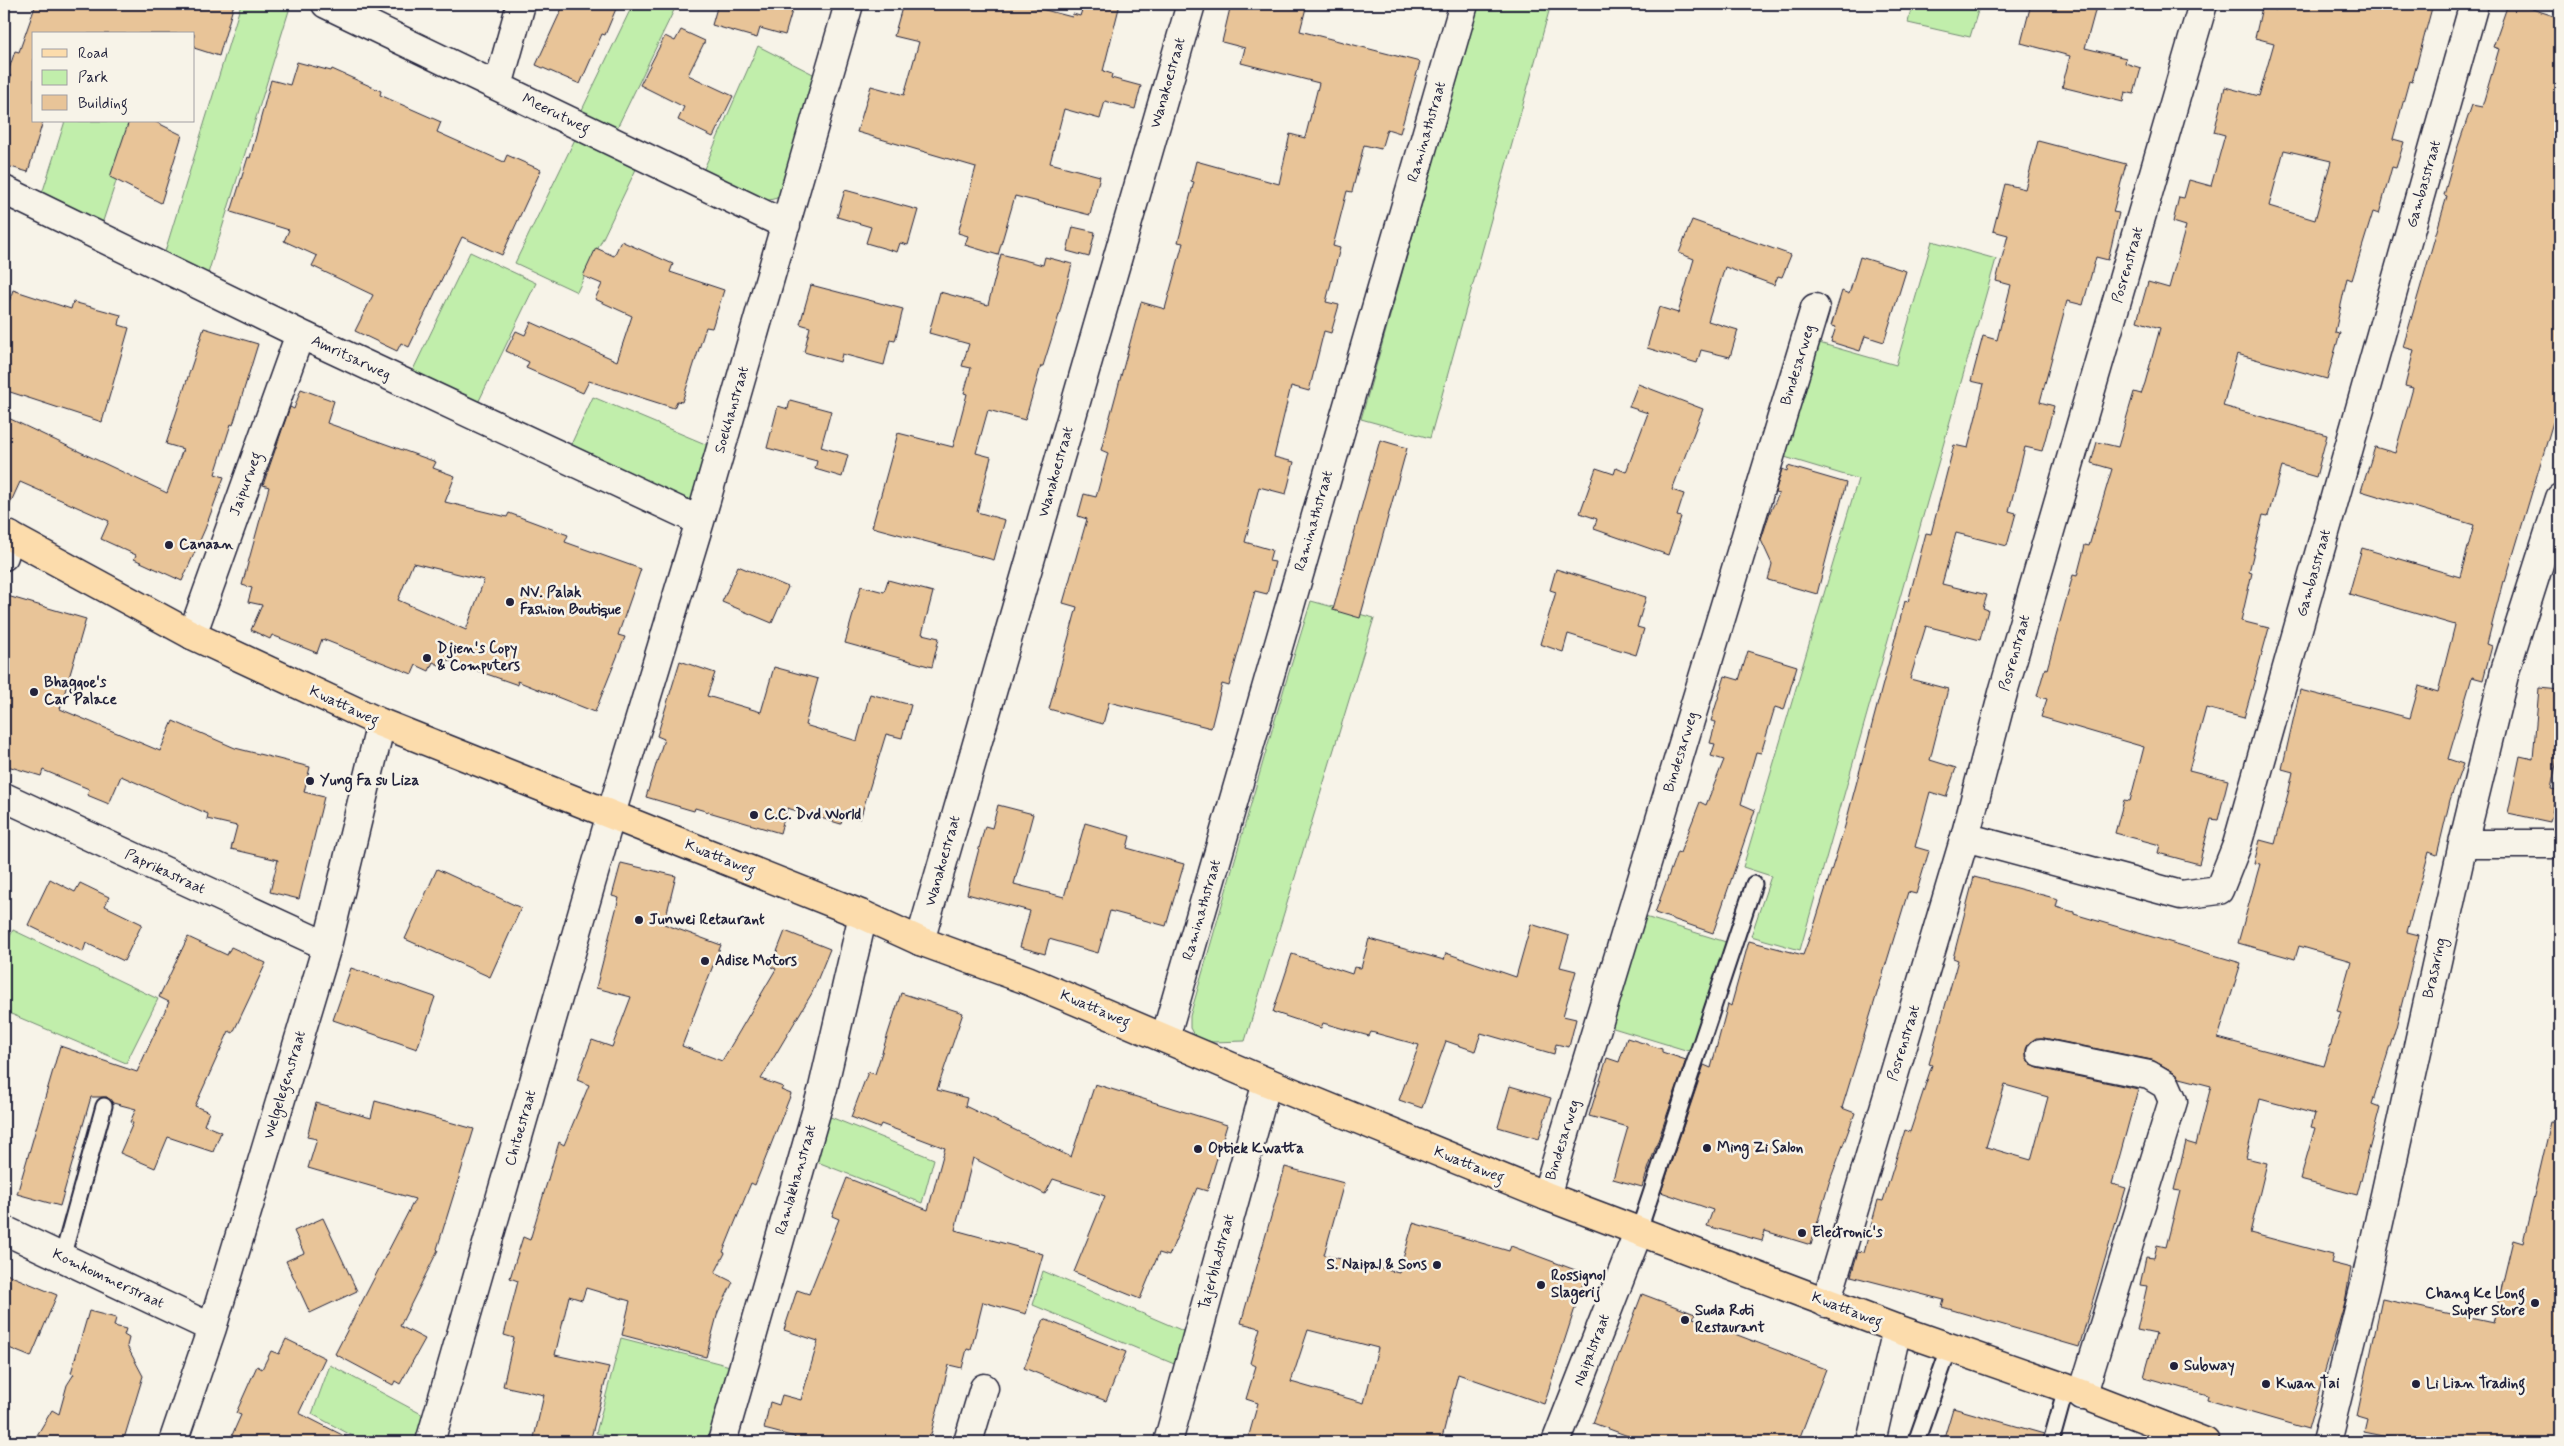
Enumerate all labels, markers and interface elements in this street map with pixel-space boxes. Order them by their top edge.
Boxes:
legend [32,32,195,122]
street label: Wanakoestraat [1145,35,1191,131]
text: Road [78,44,108,64]
text: Park [78,68,108,88]
street label: Raminathstraat [1403,79,1451,185]
street label: Meerutweg [518,89,593,140]
text: Building [78,94,128,115]
street label: Gambasstraat [2402,138,2446,230]
street label: Posrenstraat [2108,224,2149,305]
street label: Bindesarweg [1776,322,1820,408]
street label: Amritsarweg [308,331,394,385]
street label: Soekhanstraat [710,364,754,456]
street label: Wanakoestraat [1033,424,1079,520]
street label: Jaipurweg [225,449,268,519]
street label: Raminathstraat [1290,468,1338,574]
street label: Gambasstraat [2292,527,2336,619]
place label: Canaan [179,535,234,555]
marker: Canaan [163,539,175,551]
place label: NV. Palak Fashion Boutique [520,583,621,620]
marker: NV. Palak Fashion Boutique [504,596,516,608]
street label: Posrenstraat [1995,612,2036,693]
place label: Djien's Copy & Computers [437,639,520,676]
marker: Djien's Copy & Computers [421,652,433,664]
place label: Bhaggoe's Car Palace [44,673,117,710]
street label: Kwattaweg [306,681,382,732]
marker: Bhaggoe's Car Palace [28,686,40,698]
street label: Bindesarweg [1659,709,1703,795]
place label: Yung Fa su Liza [320,771,419,793]
marker: Yung Fa su Liza [304,775,316,787]
place label: C.C. Dvd World [764,805,861,825]
marker: C.C. Dvd World [748,809,760,821]
street label: Wanakoestraat [920,813,966,909]
street label: Kwattaweg [681,835,758,882]
street label: Paprikastraat [122,845,209,900]
street label: Raminathstraat [1178,857,1226,963]
place label: Junwei Retaurant [649,910,765,930]
marker: Junwei Retaurant [633,914,645,926]
street label: Brasaring [2418,936,2453,1001]
place label: Adise Motors [715,951,797,971]
marker: Adise Motors [699,955,711,967]
street label: Kwattaweg [1056,985,1133,1034]
street label: Posrenstraat [1883,1002,1925,1083]
street label: Welgelegenstraat [259,1028,312,1142]
street label: Chitoestraat [501,1087,541,1168]
street label: Bindesarweg [1541,1097,1585,1183]
street label: Ramlakhanstraat [771,1122,821,1238]
place label: Ming Zi Salon [1717,1138,1804,1160]
place label: Optiek Kwatta [1208,1139,1304,1159]
street label: Kwattaweg [1430,1142,1507,1189]
marker: Ming Zi Salon [1701,1142,1713,1154]
marker: Optiek Kwatta [1192,1143,1204,1155]
street label: Tajerbladstraat [1195,1211,1240,1312]
place label: Electronic's [1812,1223,1883,1243]
marker: Electronic's [1796,1227,1808,1239]
street label: Komkommerstraat [49,1244,168,1314]
place label: S. Naipal & Sons [1327,1255,1427,1275]
marker: S. Naipal & Sons [1431,1259,1443,1271]
place label: Rossignol Slagerij [1551,1266,1606,1305]
marker: Rossignol Slagerij [1535,1279,1547,1291]
place label: Chang Ke Long Super Store [2425,1284,2525,1321]
street label: Kwattaweg [1808,1287,1885,1334]
marker: Chang Ke Long Super Store [2529,1297,2541,1309]
place label: Suda Roti Restaurant [1695,1301,1765,1338]
street label: Naipalstraat [1569,1311,1615,1389]
marker: Suda Roti Restaurant [1679,1314,1691,1326]
place label: Subway [2184,1356,2235,1376]
marker: Subway [2168,1360,2180,1372]
place label: Kwan Tai [2276,1374,2340,1394]
place label: Li Lian Trading [2426,1374,2525,1396]
marker: Kwan Tai [2260,1378,2272,1390]
marker: Li Lian Trading [2410,1378,2422,1390]

